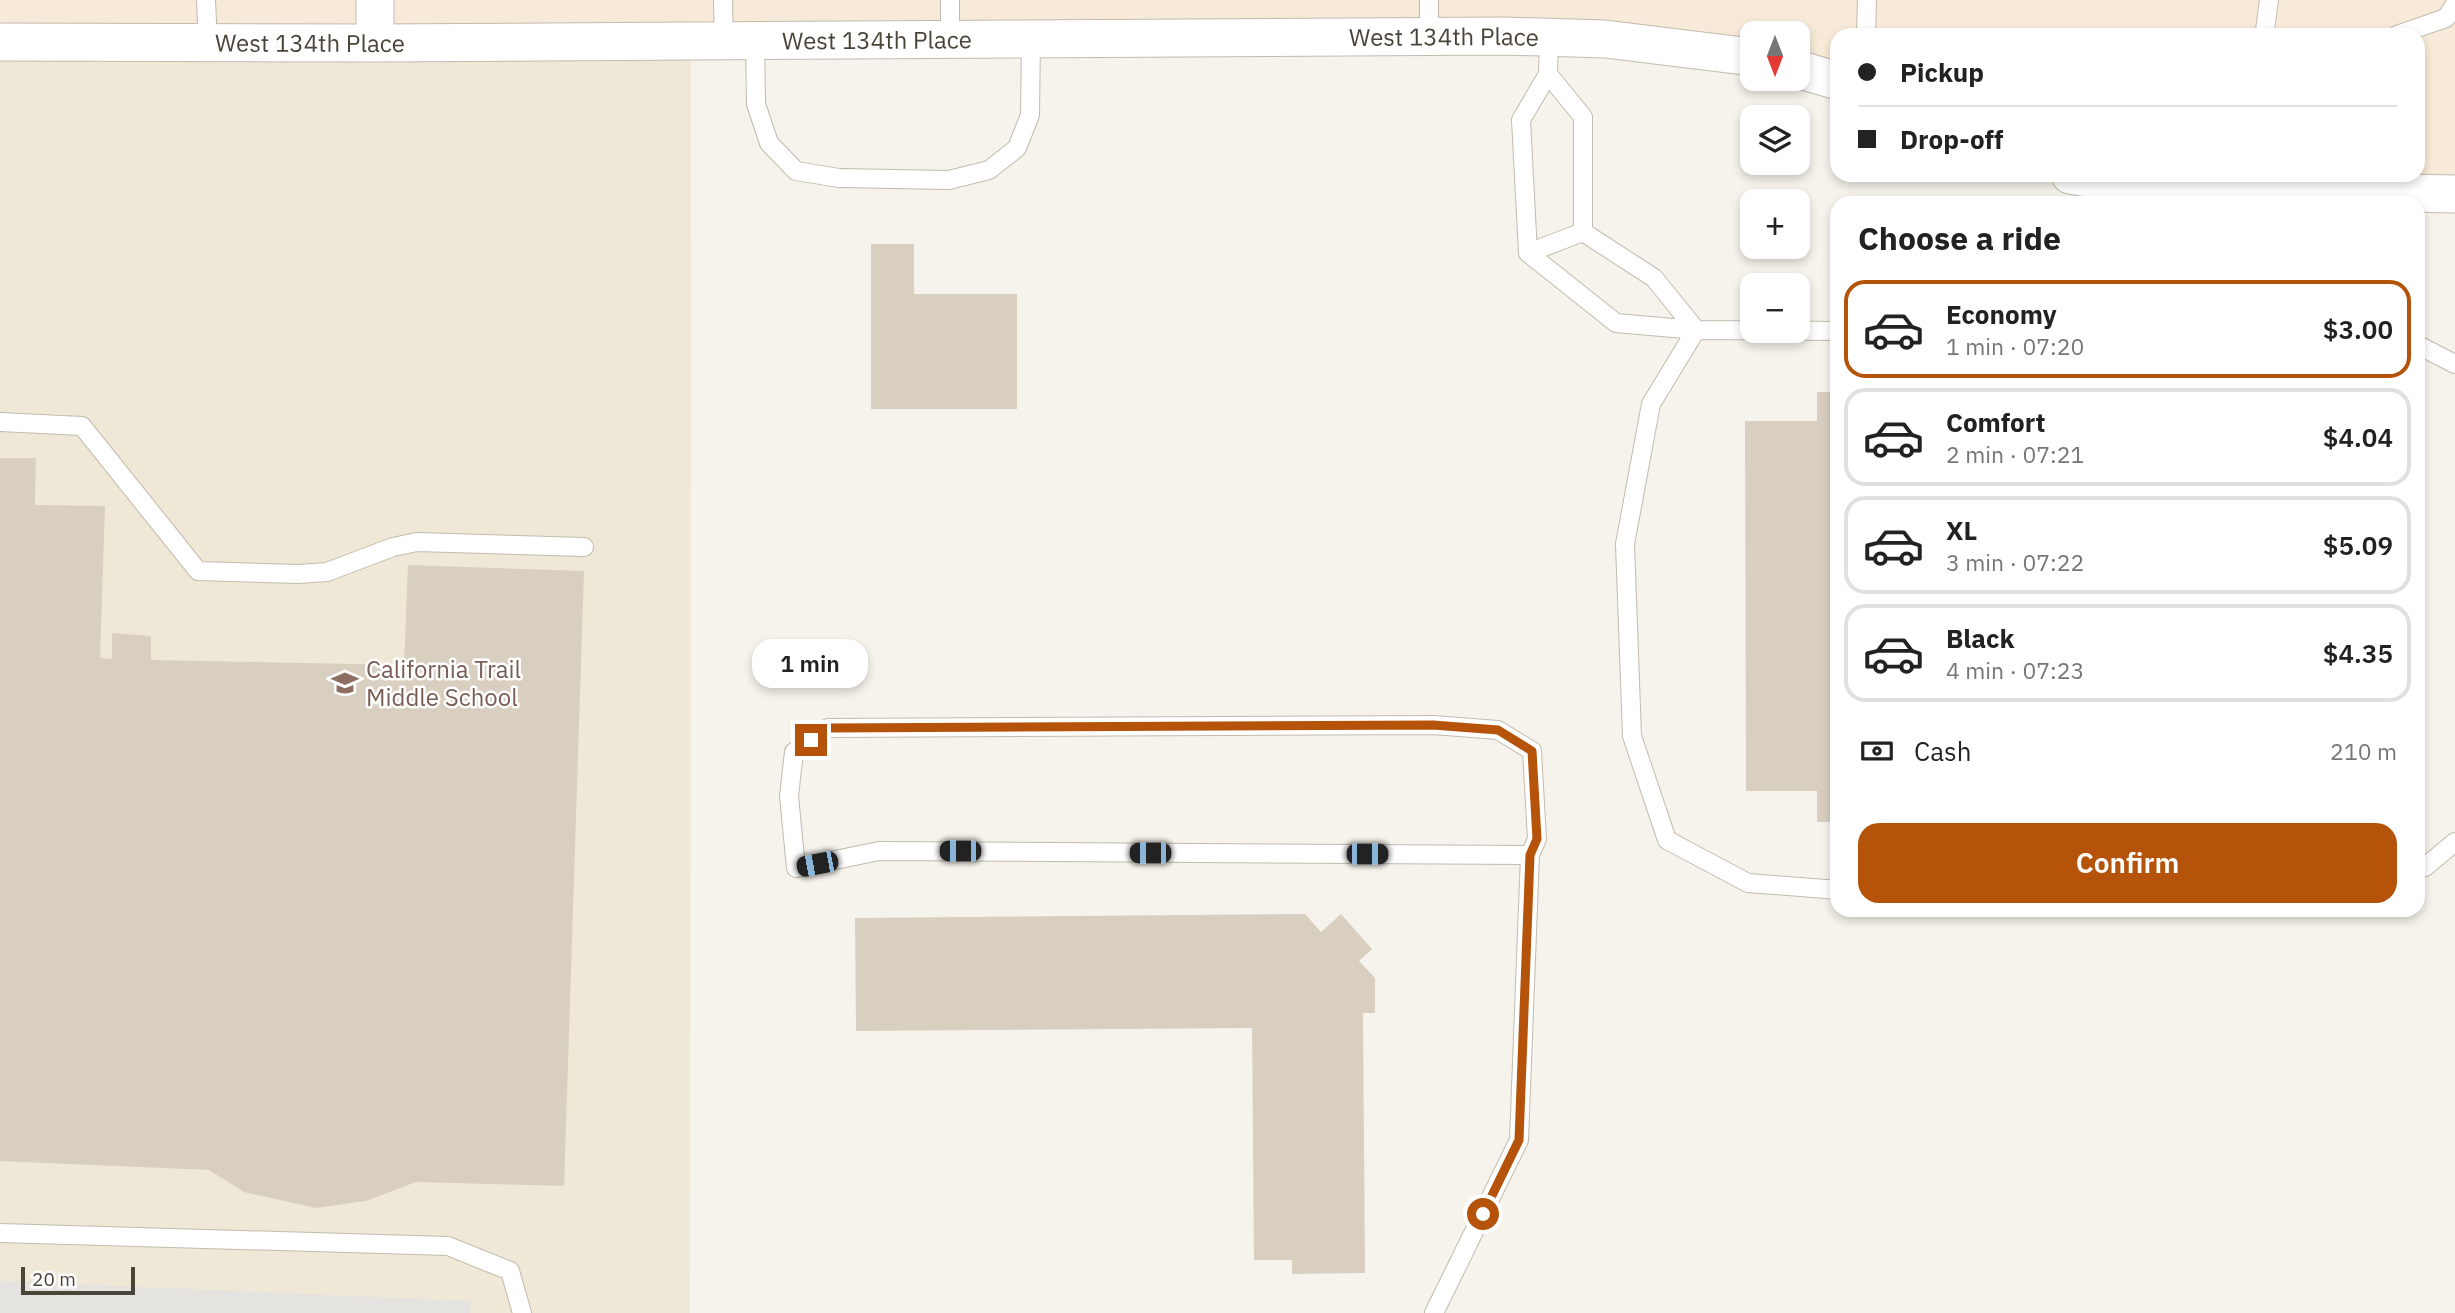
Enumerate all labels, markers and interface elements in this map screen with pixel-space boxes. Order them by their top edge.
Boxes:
street label: West 134th Place [1349,20,1539,53]
north arrow [1740,21,1810,91]
map controls [1740,21,1810,343]
street label: West 134th Place [782,23,972,56]
street label: West 134th Place [215,27,405,59]
text: Pickup [1900,55,1984,89]
button: layers [1740,105,1810,175]
text: Drop-off [1900,122,2003,156]
button: + [1740,189,1810,259]
text: Choose a ride [1858,217,2061,259]
button: − [1740,273,1810,343]
text: Economy [1946,297,2057,331]
icon: car [1862,298,1925,361]
text: $3.00 [2323,312,2393,346]
text: 1 min · 07:20 [1946,331,2084,361]
text: Comfort [1946,405,2045,439]
icon: car [1862,406,1925,469]
text: $4.04 [2323,420,2393,454]
text: 2 min · 07:21 [1946,439,2084,469]
text: XL [1946,513,1977,547]
icon: car [1862,514,1925,577]
text: $5.09 [2323,528,2393,562]
text: 3 min · 07:22 [1946,547,2084,577]
text: Black [1946,621,2014,655]
icon: car [1862,622,1925,685]
text: $4.35 [2323,636,2393,670]
callout: 1 min [753,638,869,688]
text: 1 min [780,648,840,678]
place label: California Trail Middle School [366,653,521,713]
text: 4 min · 07:23 [1946,655,2084,685]
school or university icon: California Trail Middle School [330,668,360,698]
route end [795,724,827,756]
icon: cash [1858,732,1896,770]
text: Cash [1914,734,1971,768]
text: 210 m [2330,736,2397,766]
button: Confirm [1858,823,2397,903]
car [940,841,982,862]
car [1130,843,1172,864]
car [1347,844,1389,865]
car [795,850,840,878]
route start [1467,1198,1499,1230]
scale bar [21,1264,135,1296]
text: 20 m [32,1267,76,1291]

